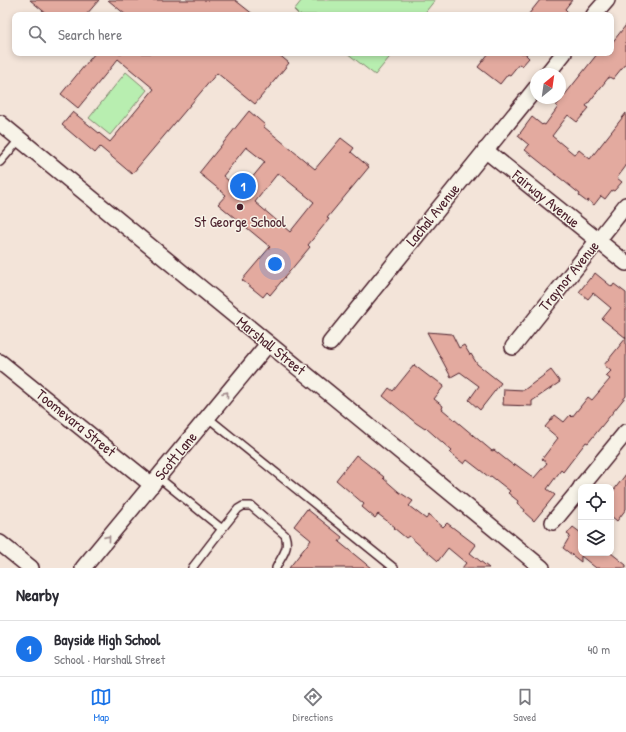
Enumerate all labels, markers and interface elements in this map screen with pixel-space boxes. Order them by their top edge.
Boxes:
search box [12,12,614,56]
icon: search [26,23,48,45]
text: Search here [58,24,122,45]
north arrow [530,68,566,104]
street label: Fairway Avenue [507,164,585,232]
pin: 1 [230,171,256,201]
street label: Lachal Avenue [401,179,464,250]
marker: St George School [235,202,245,212]
place label: St George School [194,211,286,232]
street label: Traynor Avenue [534,236,604,315]
your location [265,254,285,274]
street label: Marshall Street [232,311,311,381]
street label: Toomevara Street [32,384,121,462]
one-way arrow [222,392,229,399]
street label: Scott Lane [150,427,202,484]
map controls [578,484,614,556]
button: locate [578,484,614,520]
button: layers [578,520,614,556]
one-way arrow [104,535,111,542]
text: Nearby [16,583,59,606]
text: Bayside High School [54,629,160,650]
text: 1 [27,640,31,658]
text: 40 m [587,640,610,658]
text: School · Marshall Street [54,650,165,668]
tab: Map [90,686,112,724]
tab: Directions [293,686,333,724]
tab: Saved [513,686,536,724]

